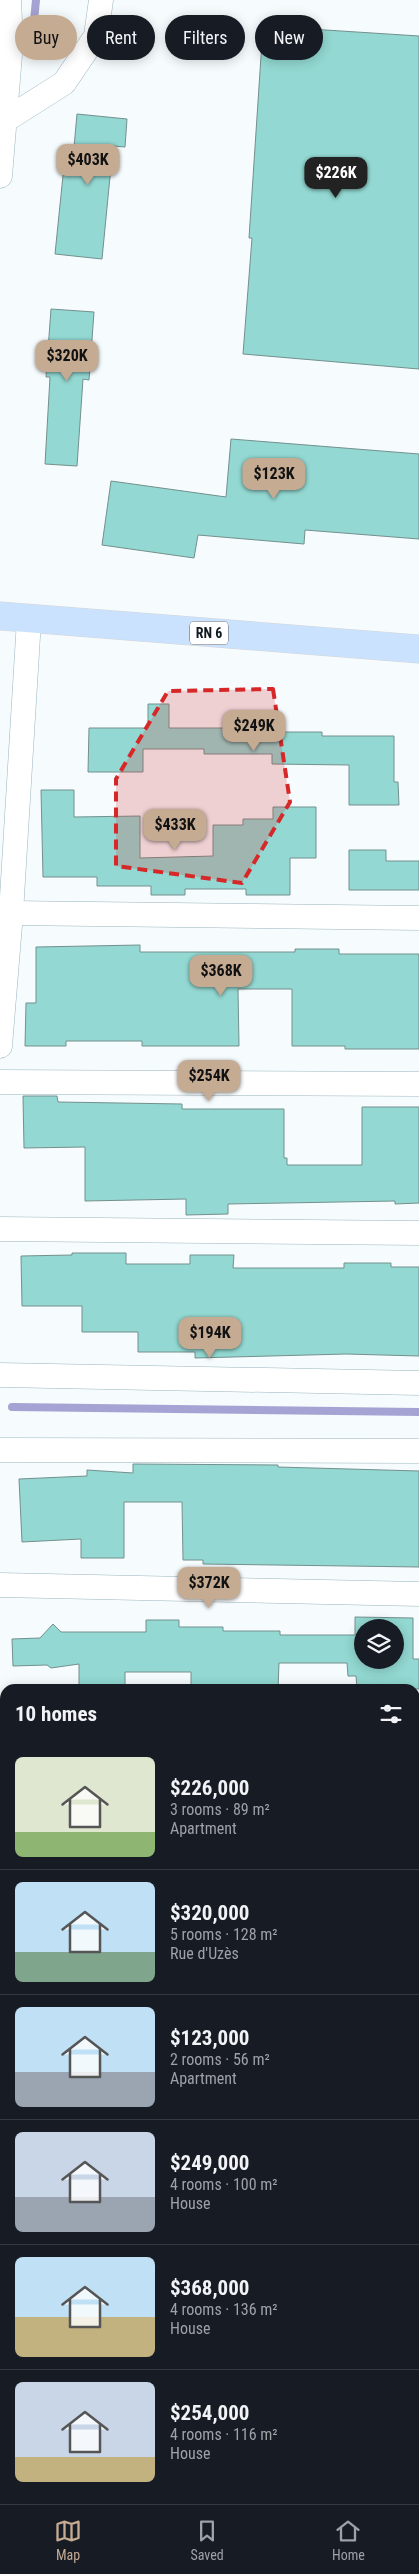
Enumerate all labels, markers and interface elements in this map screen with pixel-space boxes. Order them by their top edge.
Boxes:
chip: Buy [15,15,77,60]
chip: Rent [87,15,155,60]
chip: Filters [165,15,245,60]
chip: New [255,15,323,60]
pin: $403K [53,144,123,186]
text: $403K [67,150,109,169]
pin: $226K [301,156,371,199]
text: $226K [315,163,357,182]
pin: $320K [32,340,102,382]
text: $320K [46,346,88,365]
pin: $123K [239,458,309,500]
text: $123K [253,464,295,483]
road number: RN 6 [190,622,228,644]
pin: $249K [219,710,289,752]
text: $249K [233,716,275,735]
pin: $433K [140,808,210,851]
text: $433K [154,815,196,834]
pin: $368K [186,954,256,997]
text: $368K [200,961,242,980]
pin: $254K [174,1060,244,1102]
text: $254K [188,1066,230,1085]
pin: $194K [175,1316,245,1359]
text: $194K [189,1323,231,1342]
pin: $372K [174,1566,244,1609]
text: $372K [188,1573,230,1592]
map controls [354,1619,404,1669]
button: layers [354,1619,404,1669]
icon: filters [377,1700,405,1728]
text: 10 homes [15,1702,97,1726]
text: $226,000 [170,1776,249,1800]
icon: home [55,1777,115,1837]
text: 3 rooms · 89 m² [170,1800,270,1819]
text: Apartment [170,1819,237,1838]
text: $320,000 [170,1901,249,1925]
icon: home [55,1902,115,1962]
text: 5 rooms · 128 m² [170,1925,278,1944]
text: Rue d'Uzès [170,1944,239,1963]
text: $123,000 [170,2026,249,2050]
icon: home [55,2027,115,2087]
text: 2 rooms · 56 m² [170,2050,270,2069]
text: Apartment [170,2069,237,2088]
text: $249,000 [170,2151,249,2175]
icon: home [55,2152,115,2212]
text: 4 rooms · 100 m² [170,2175,278,2194]
text: House [170,2194,210,2213]
text: $368,000 [170,2276,249,2300]
icon: home [55,2277,115,2337]
text: 4 rooms · 136 m² [170,2300,278,2319]
text: House [170,2319,210,2338]
text: $254,000 [170,2401,249,2425]
icon: home [55,2402,115,2462]
text: 4 rooms · 116 m² [170,2425,278,2444]
text: House [170,2444,210,2463]
tab: Map [54,2517,82,2563]
tab: Saved [190,2517,224,2563]
tab: Home [332,2517,365,2563]

